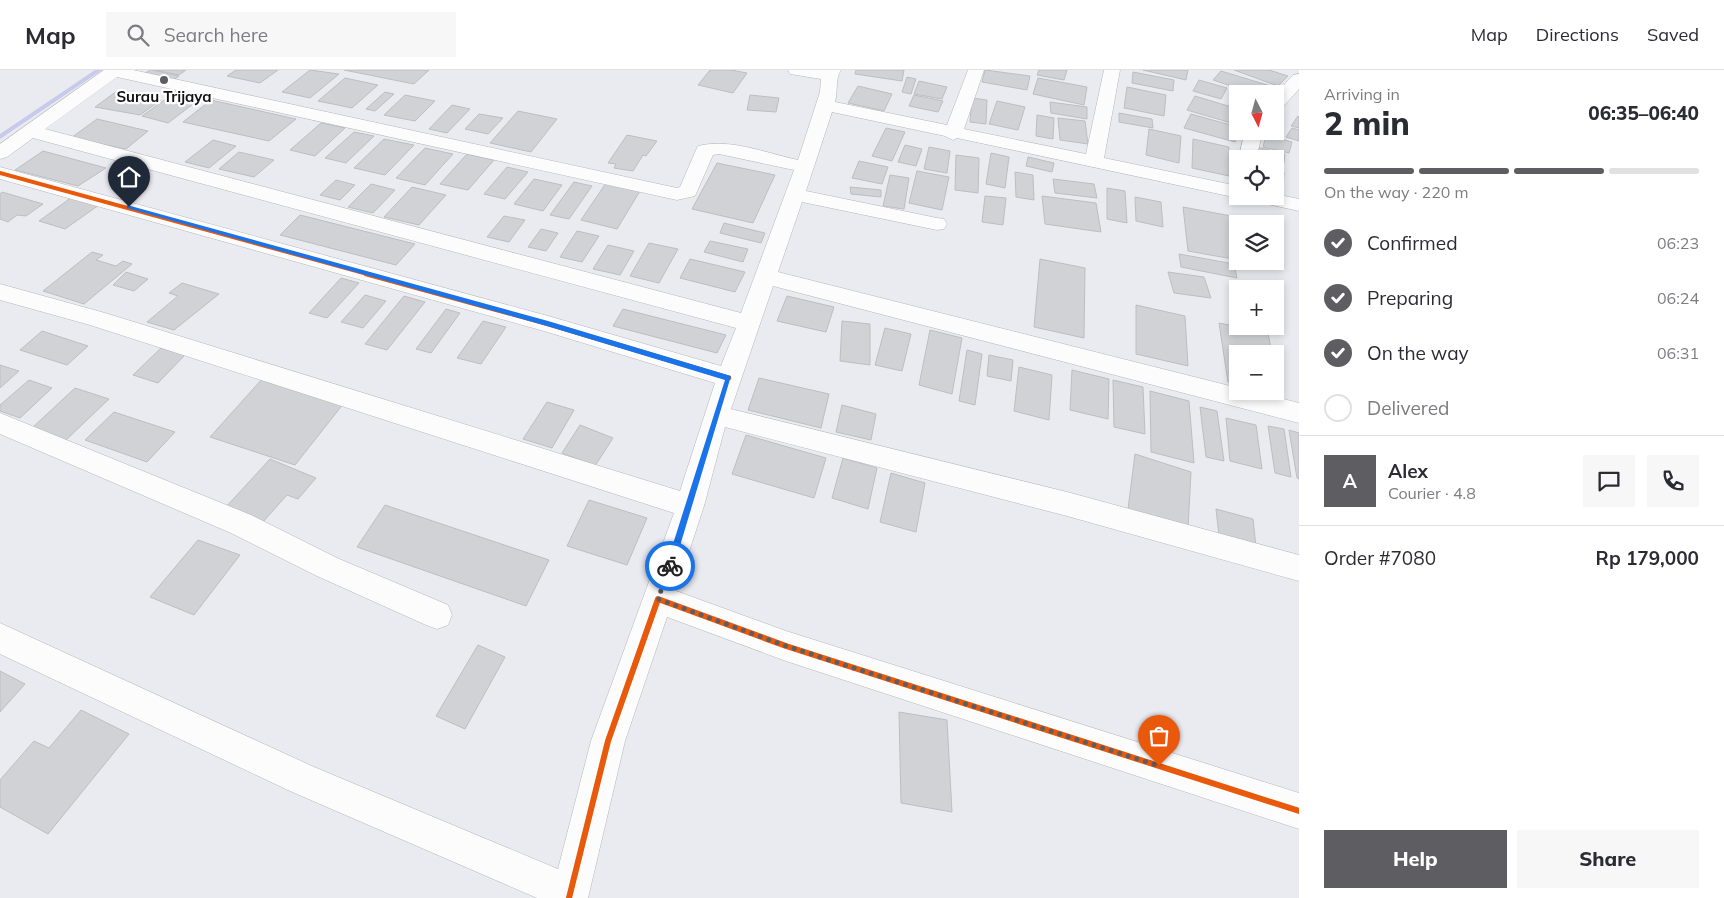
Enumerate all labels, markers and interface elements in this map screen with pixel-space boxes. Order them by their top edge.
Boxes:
search box [106,12,456,57]
text: Map [25,20,76,50]
icon: search [124,21,152,49]
text: Search here [164,23,268,47]
text: Map [1471,23,1508,46]
text: Directions [1536,23,1619,46]
text: Saved [1647,23,1699,46]
marker: Surau Trijaya [158,74,170,86]
text: Arriving in [1324,84,1400,104]
north arrow [1229,85,1284,140]
map controls [1229,85,1284,400]
place label: Surau Trijaya [116,87,212,106]
text: 06:35–06:40 [1588,101,1699,125]
text: 2 min [1324,103,1410,143]
button: locate [1229,150,1284,205]
pin [108,156,150,207]
icon: home [115,163,143,191]
text: On the way · 220 m [1324,182,1469,202]
button: layers [1229,215,1284,270]
icon: check [1324,229,1352,257]
text: Confirmed [1367,231,1458,255]
text: 06:23 [1657,233,1699,253]
button: + [1229,280,1284,335]
icon: check [1324,284,1352,312]
text: Preparing [1367,286,1453,310]
text: 06:24 [1657,288,1699,308]
icon: check [1324,339,1352,367]
text: On the way [1367,341,1469,365]
text: 06:31 [1657,343,1699,363]
button: − [1229,345,1284,400]
text: Delivered [1367,396,1449,420]
button: chat [1583,455,1635,507]
button: phone [1647,455,1699,507]
text: Alex [1388,459,1428,483]
text: A [1343,469,1357,493]
text: Courier · 4.8 [1388,483,1476,503]
courier [645,541,695,591]
text: Order #7080 [1324,546,1436,570]
text: Rp 179,000 [1596,546,1699,570]
icon: bike [656,552,684,580]
pin [1138,715,1180,766]
icon: bag [1145,722,1173,750]
button: Help [1324,830,1507,888]
button: Share [1517,830,1699,888]

